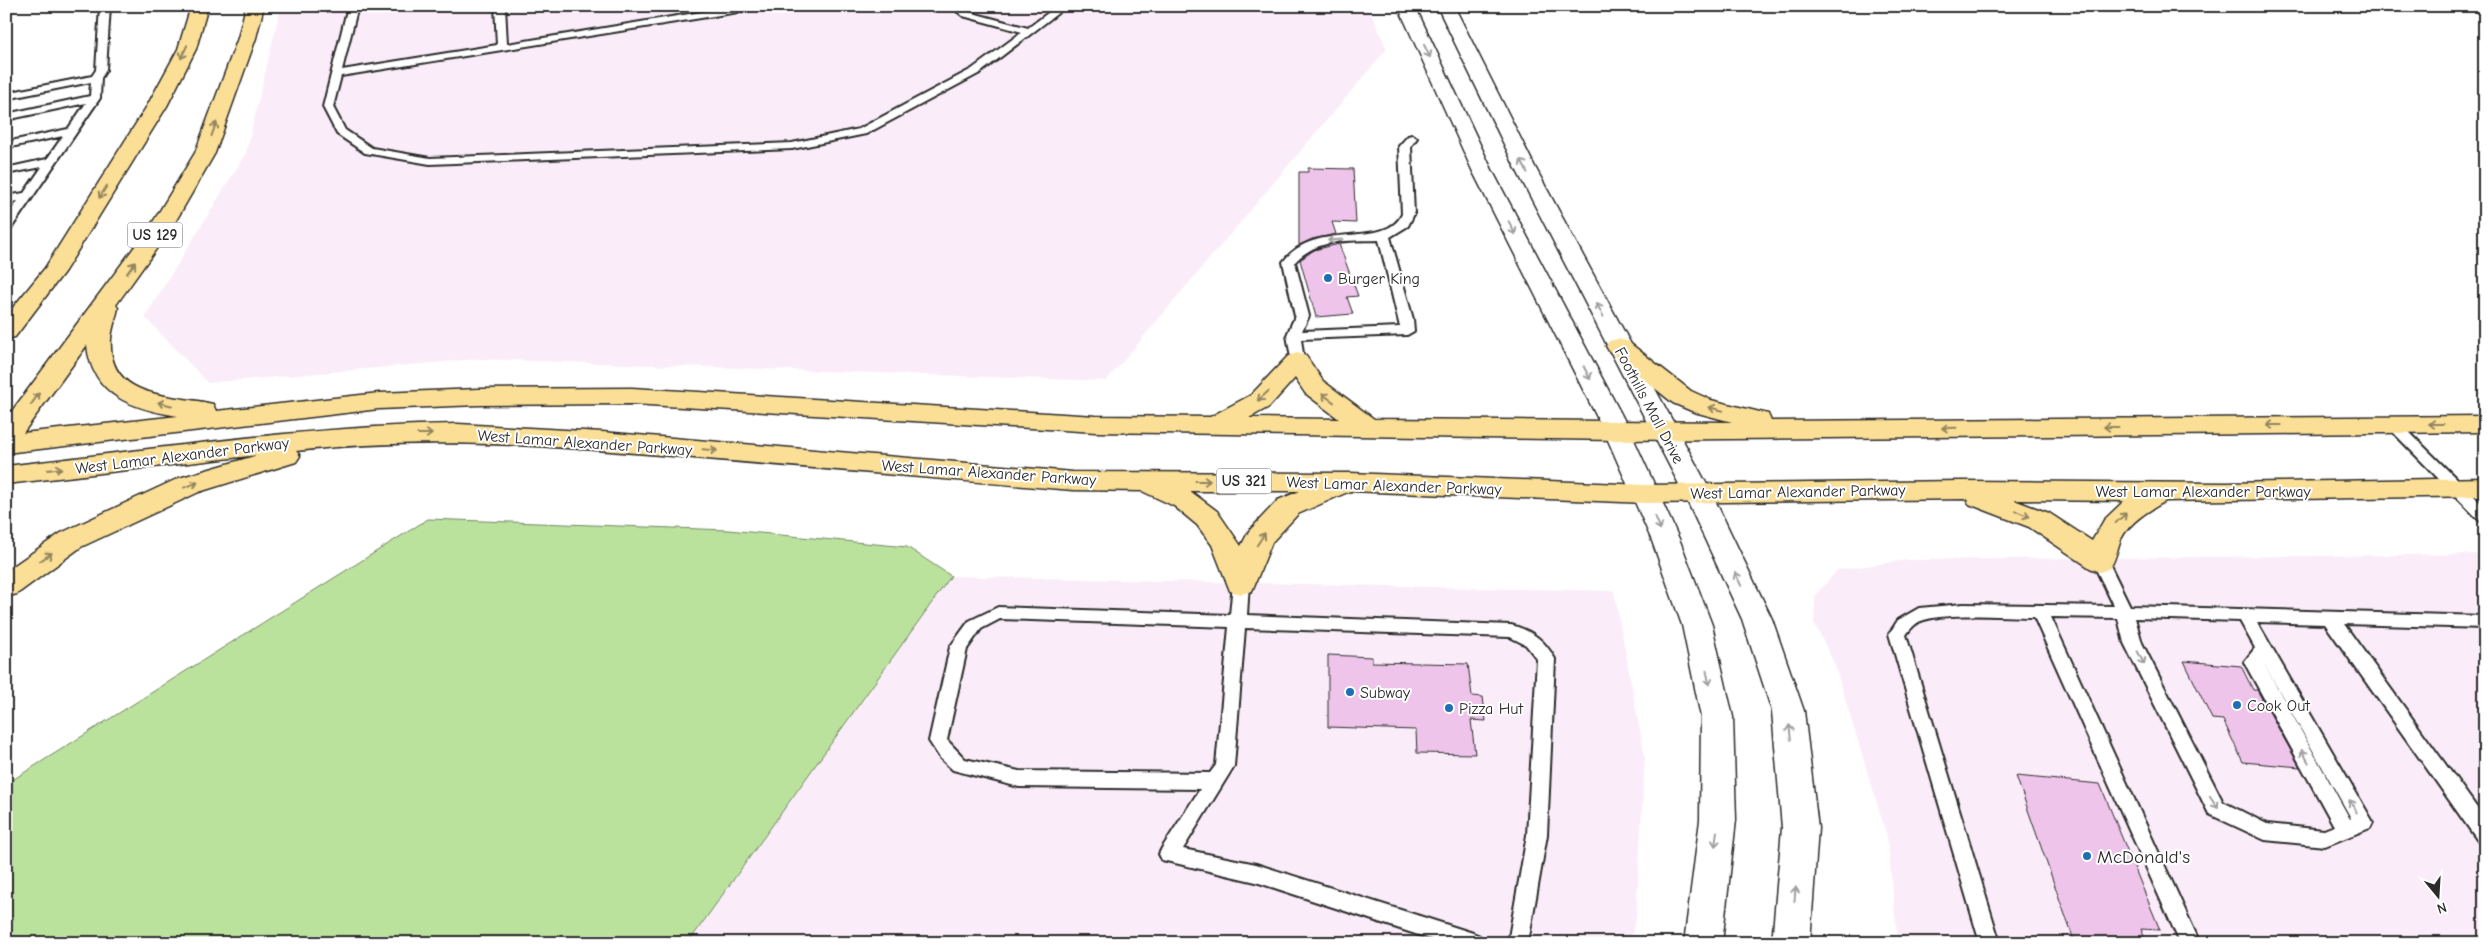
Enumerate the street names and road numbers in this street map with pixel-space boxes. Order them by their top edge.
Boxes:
road number: US 129 [128,222,182,248]
street label: Foothills Mall Drive [1611,344,1687,467]
street label: West Lamar Alexander Parkway [477,427,694,460]
street label: West Lamar Alexander Parkway [74,434,291,478]
street label: West Lamar Alexander Parkway [881,457,1098,490]
road number: US 321 [1216,468,1272,494]
street label: West Lamar Alexander Parkway [1286,473,1503,499]
street label: West Lamar Alexander Parkway [1690,481,1907,503]
street label: West Lamar Alexander Parkway [2095,483,2311,501]

